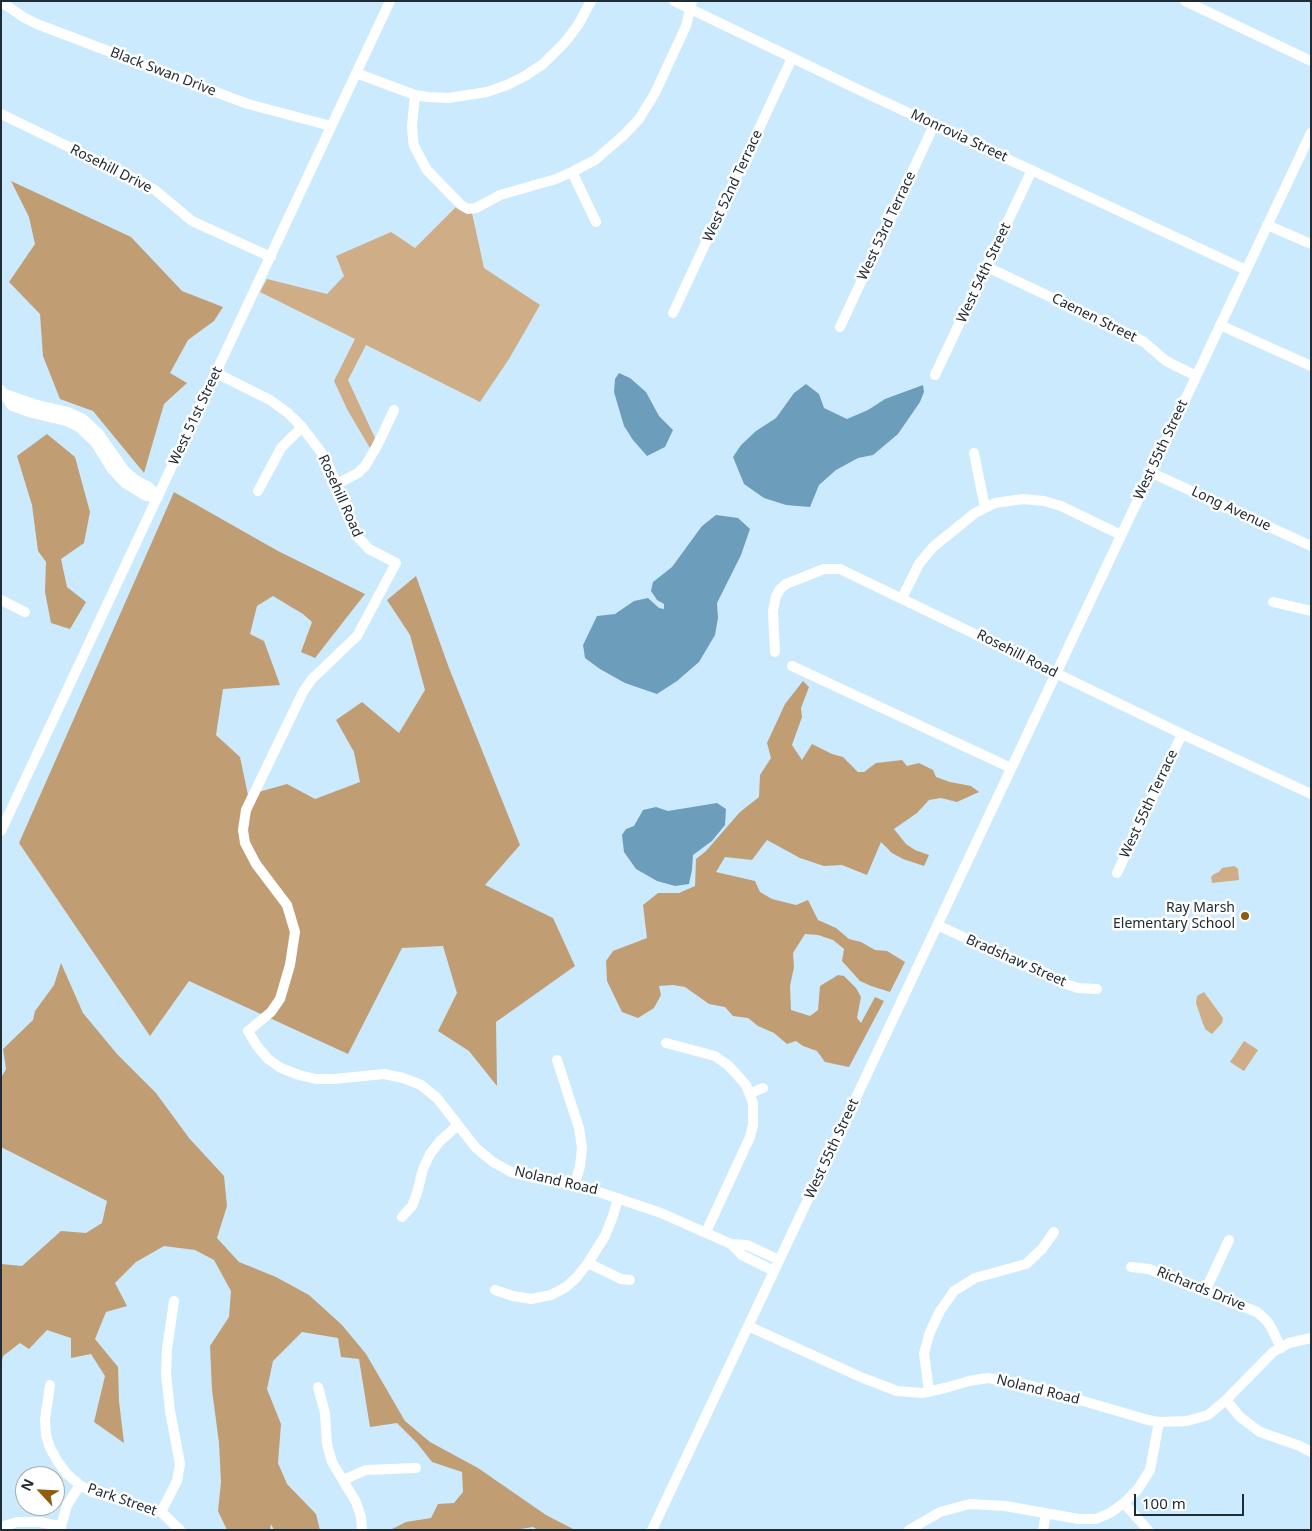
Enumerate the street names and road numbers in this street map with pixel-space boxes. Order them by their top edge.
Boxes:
street label: Black Swan Drive [108,44,218,100]
street label: Monrovia Street [908,106,1010,166]
street label: West 52nd Terrace [700,127,766,245]
street label: Rosehill Drive [67,141,155,197]
street label: West 53rd Terrace [854,169,920,283]
street label: West 54th Street [953,220,1015,326]
street label: Caenen Street [1049,290,1139,346]
street label: West 51st Street [166,364,226,468]
street label: West 55th Street [1130,397,1192,503]
street label: Rosehill Road [314,452,366,540]
street label: Long Avenue [1189,483,1273,535]
street label: Rosehill Road [974,626,1060,682]
street label: West 55th Terrace [1116,747,1182,861]
street label: Bradshaw Street [963,931,1069,991]
street label: West 55th Street [801,1096,863,1202]
street label: Noland Road [513,1163,599,1199]
street label: Richards Drive [1154,1263,1248,1315]
street label: Noland Road [995,1372,1081,1408]
street label: Park Street [85,1480,159,1520]

